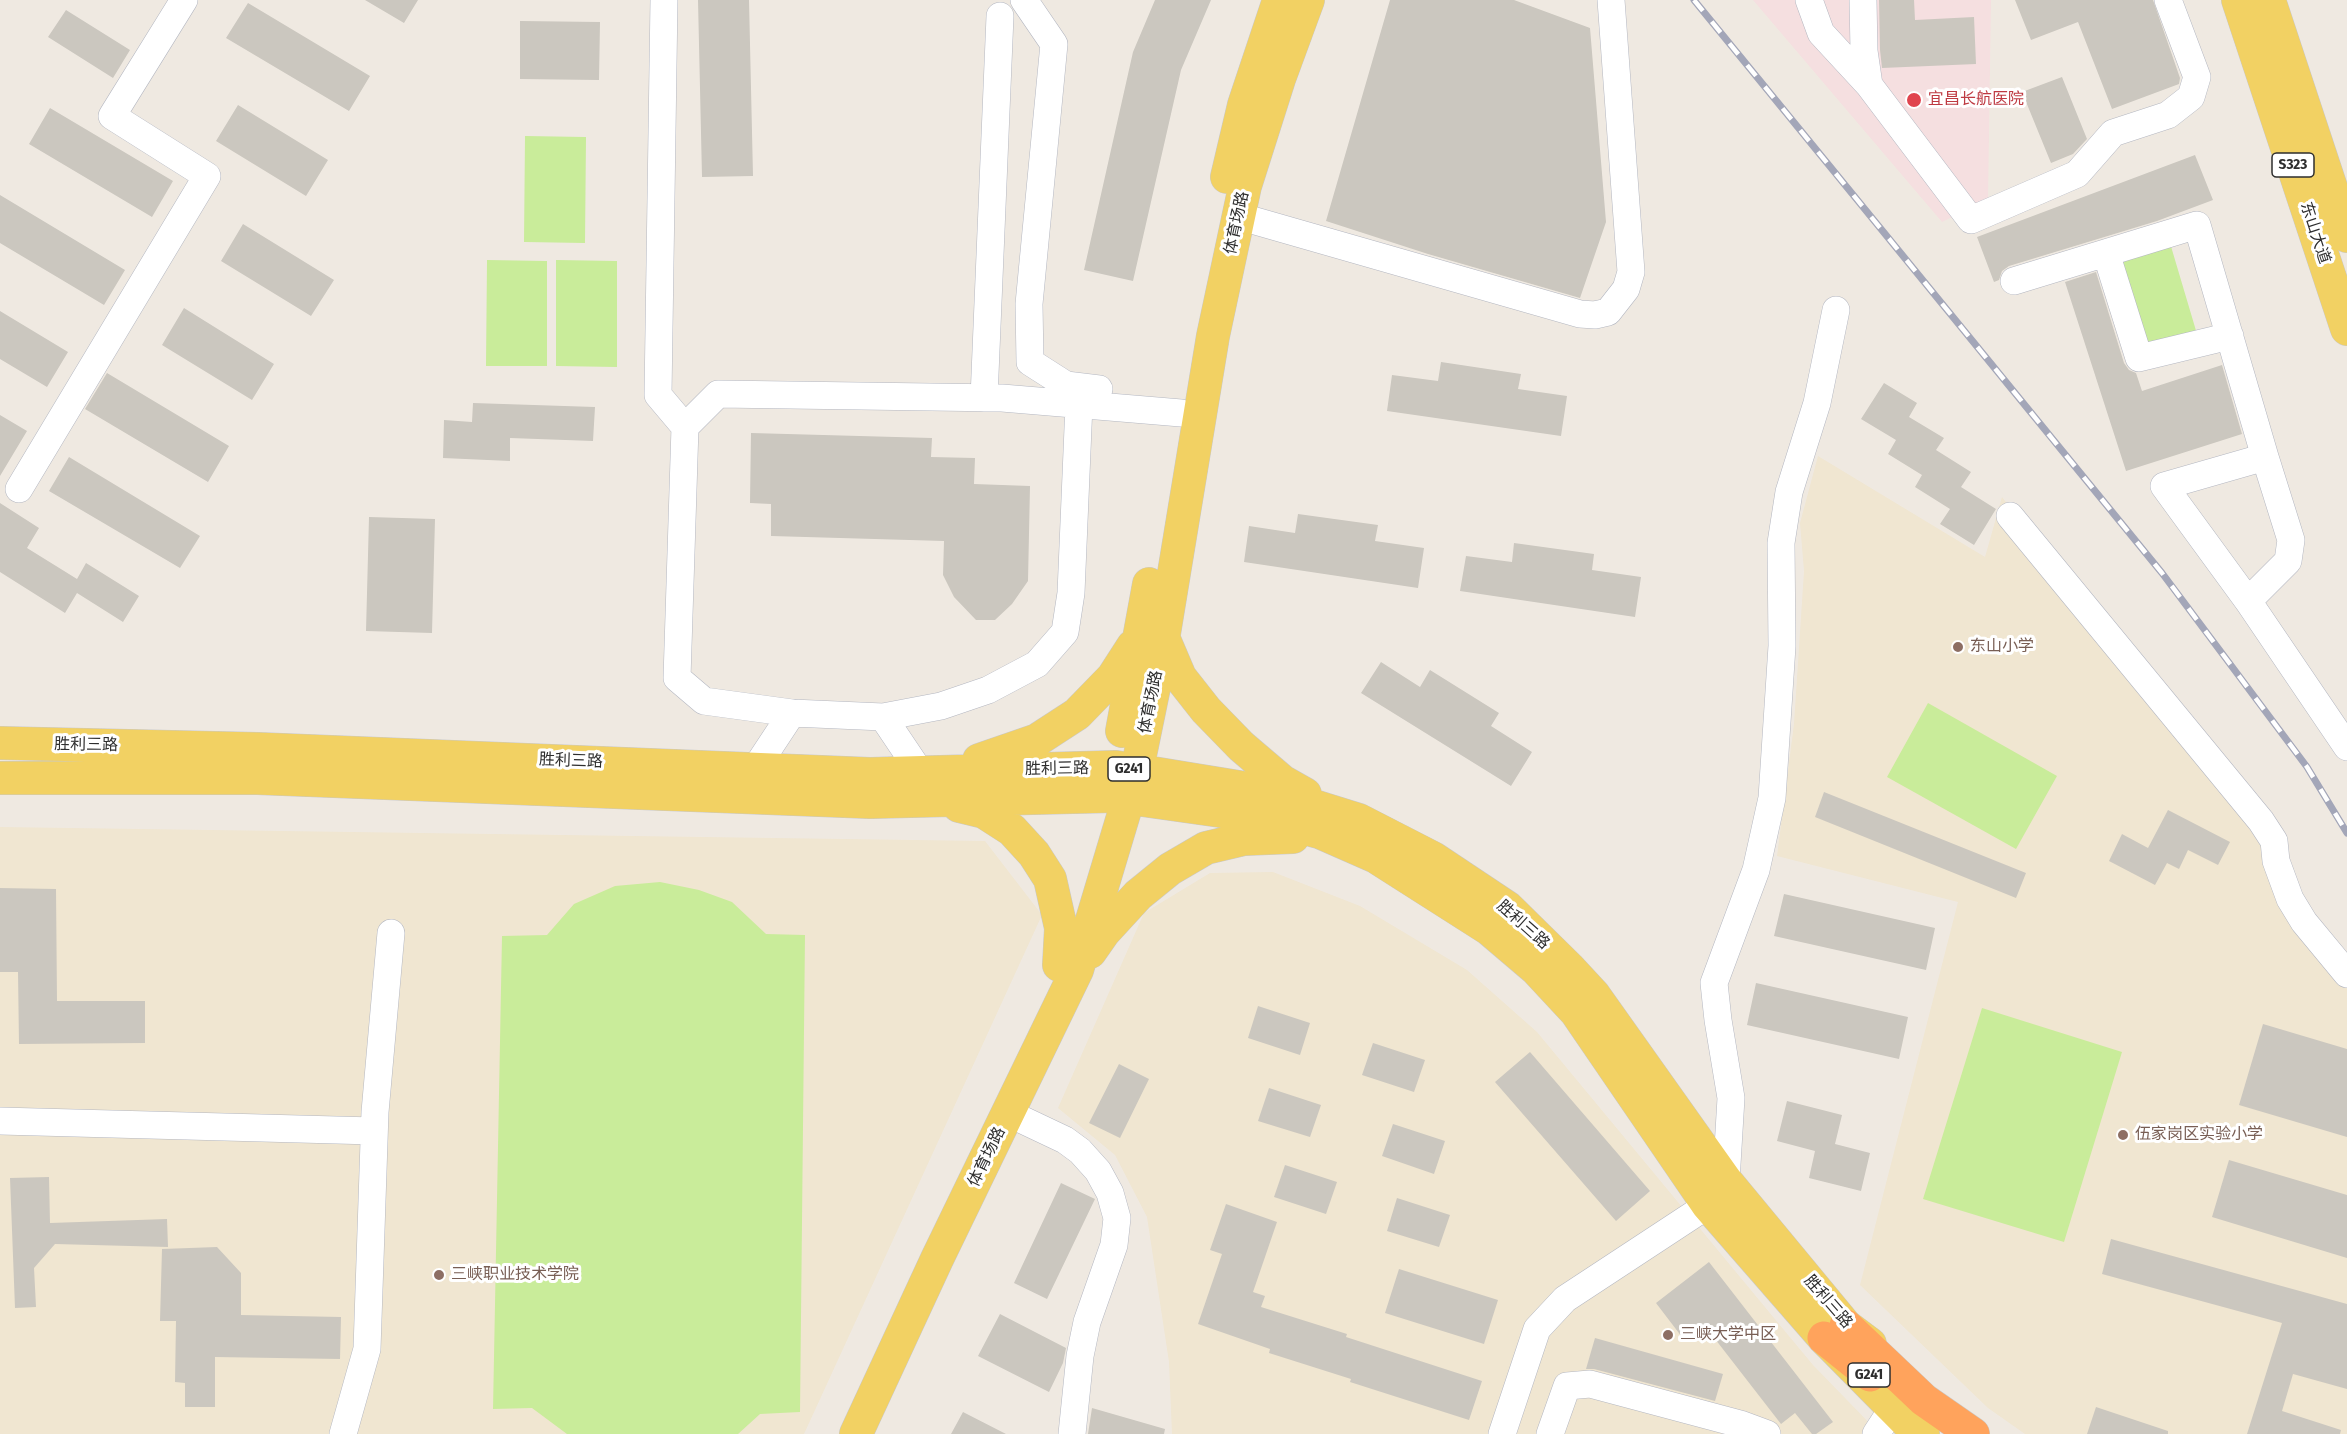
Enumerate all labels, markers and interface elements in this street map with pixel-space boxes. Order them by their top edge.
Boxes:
place label: 宜昌长航医院 [1928,90,2024,110]
marker: 宜昌长航医院 [1905,91,1923,109]
road number: S323 [2272,153,2314,177]
street label: 体育场路 [1221,190,1253,256]
street label: 东山大道 [2296,200,2334,266]
place label: 东山小学 [1970,637,2034,657]
marker: 东山小学 [1951,640,1965,654]
street label: 体育场路 [1135,669,1167,735]
street label: 胜利三路 [54,735,118,755]
street label: 胜利三路 [539,750,603,772]
road number: G241 [1108,757,1150,781]
street label: 胜利三路 [1025,759,1089,779]
street label: 胜利三路 [1493,896,1553,954]
street label: 体育场路 [964,1124,1010,1190]
place label: 伍家岗区实验小学 [2135,1125,2263,1145]
marker: 伍家岗区实验小学 [2116,1128,2130,1142]
place label: 三峡职业技术学院 [451,1265,579,1285]
marker: 三峡职业技术学院 [432,1268,446,1282]
street label: 胜利三路 [1800,1272,1856,1332]
place label: 三峡大学中区 [1680,1325,1776,1345]
marker: 三峡大学中区 [1661,1328,1675,1342]
road number: G241 [1848,1363,1890,1387]

